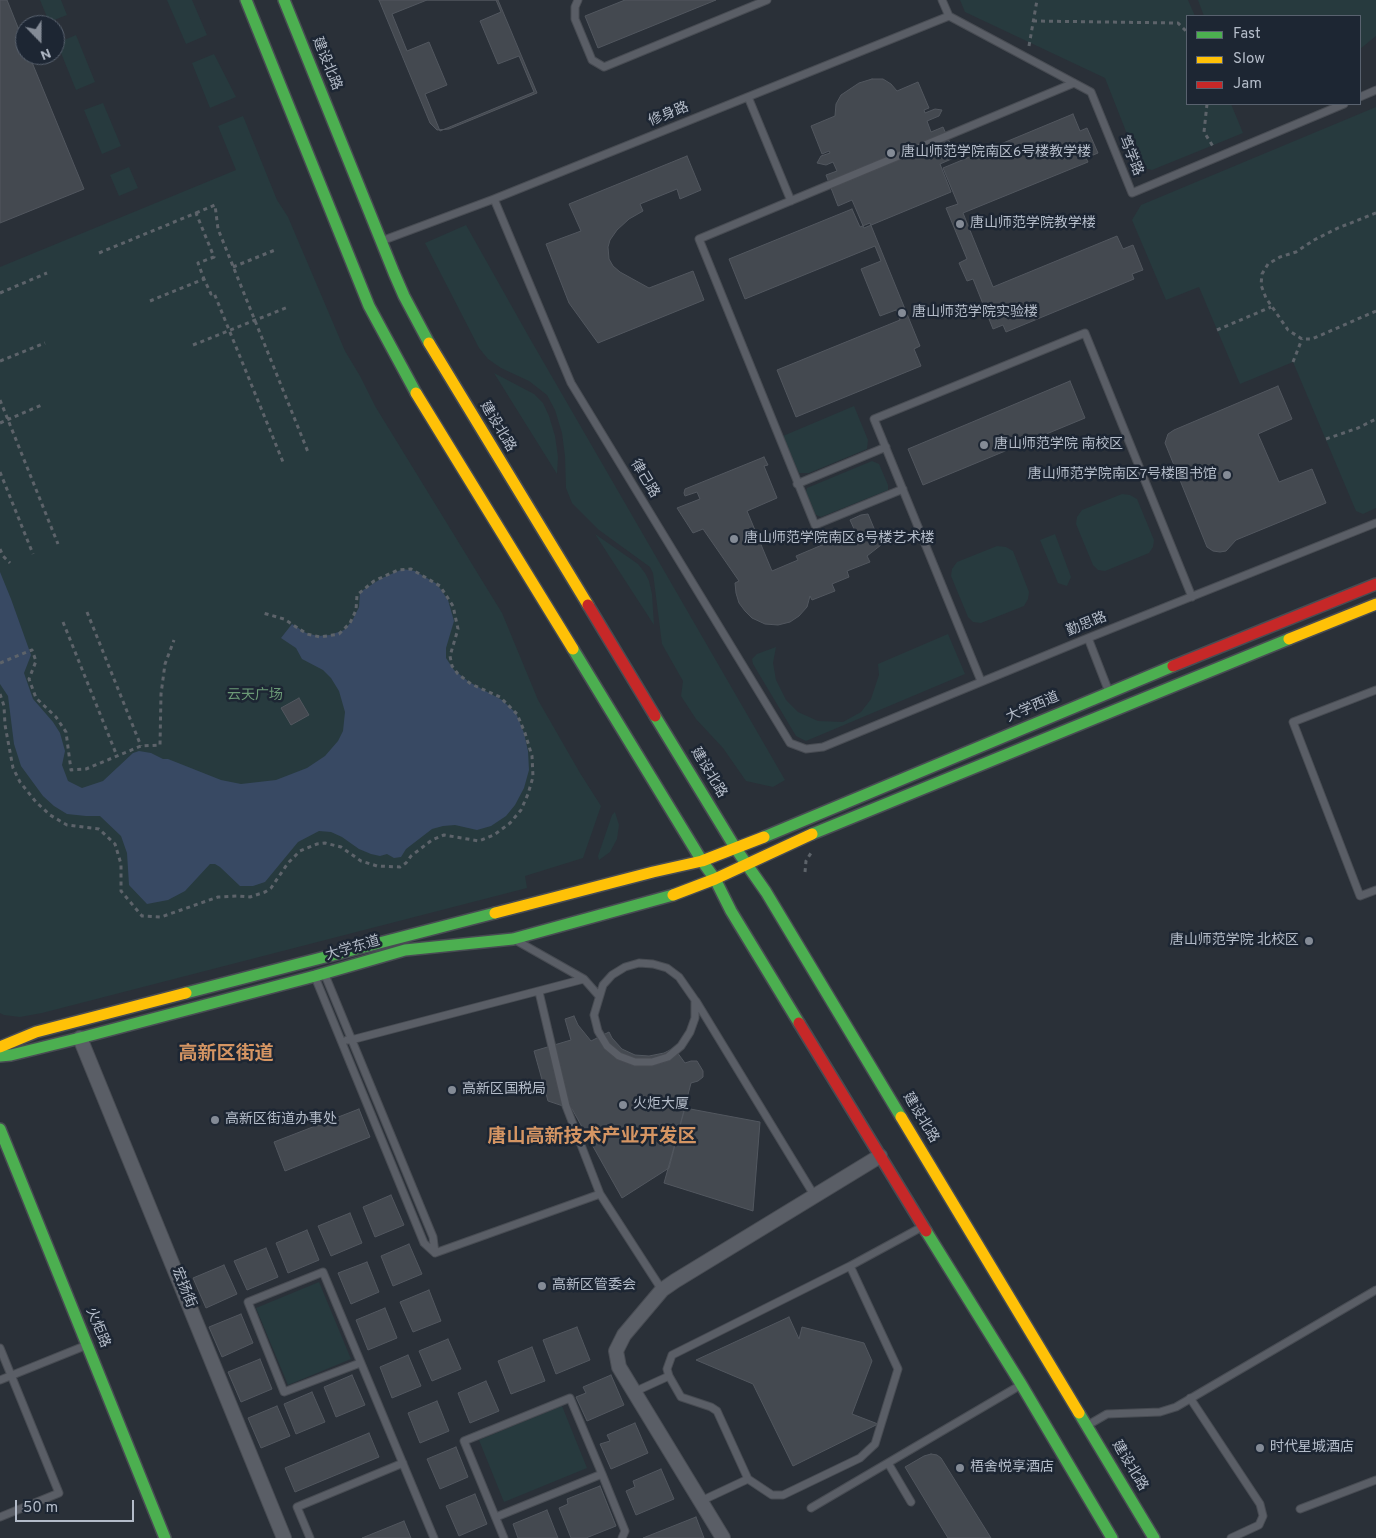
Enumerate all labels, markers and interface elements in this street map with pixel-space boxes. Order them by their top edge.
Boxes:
north arrow [15,15,65,65]
legend [1186,15,1361,105]
text: Fast [1233,25,1261,44]
street label: 建设北路 [308,35,344,93]
text: N [38,44,53,63]
text: Slow [1233,50,1265,69]
text: Jam [1233,75,1262,94]
street label: 修身路 [646,99,692,131]
street label: 笃学路 [1114,133,1146,179]
place label: 唐山师范学院南区6号楼教学楼 [901,145,1091,161]
marker: 唐山师范学院南区6号楼教学楼 [885,147,897,159]
place label: 唐山师范学院教学楼 [970,216,1096,232]
marker: 唐山师范学院教学楼 [954,218,966,230]
place label: 唐山师范学院实验楼 [912,305,1038,321]
marker: 唐山师范学院实验楼 [896,307,908,319]
street label: 建设北路 [475,399,519,455]
place label: 唐山师范学院 南校区 [994,437,1123,453]
marker: 唐山师范学院 南校区 [978,439,990,451]
street label: 律己路 [626,457,662,501]
place label: 唐山师范学院南区7号楼图书馆 [1028,467,1217,483]
marker: 唐山师范学院南区7号楼图书馆 [1221,469,1233,481]
place label: 唐山师范学院南区8号楼艺术楼 [744,531,935,547]
marker: 唐山师范学院南区8号楼艺术楼 [728,533,740,545]
street label: 勤思路 [1064,609,1110,641]
park label: 云天广场 [227,688,283,704]
street label: 大学西道 [1004,689,1062,727]
street label: 建设北路 [686,745,730,801]
street label: 大学东道 [324,933,382,965]
place label: 唐山师范学院 北校区 [1170,933,1299,949]
marker: 唐山师范学院 北校区 [1303,935,1315,947]
district label: 高新区街道 [179,1044,273,1066]
place label: 高新区国税局 [462,1082,546,1098]
marker: 高新区国税局 [446,1084,458,1096]
street label: 建设北路 [898,1090,942,1146]
place label: 火炬大厦 [633,1097,689,1113]
marker: 火炬大厦 [617,1099,629,1111]
place label: 高新区街道办事处 [225,1112,337,1128]
marker: 高新区街道办事处 [209,1114,221,1126]
district label: 唐山高新技术产业开发区 [488,1127,696,1149]
street label: 宏扬街 [167,1265,199,1311]
place label: 高新区管委会 [552,1278,636,1294]
marker: 高新区管委会 [536,1280,548,1292]
street label: 火炬路 [81,1305,113,1351]
street label: 建设北路 [1107,1438,1151,1494]
place label: 时代星城酒店 [1270,1440,1354,1456]
marker: 时代星城酒店 [1254,1442,1266,1454]
place label: 梧舍·悦享酒店 [970,1460,1054,1476]
marker: 梧舍·悦享酒店 [954,1462,966,1474]
scale bar [18,1490,136,1522]
text: 50 m [23,1499,58,1518]

